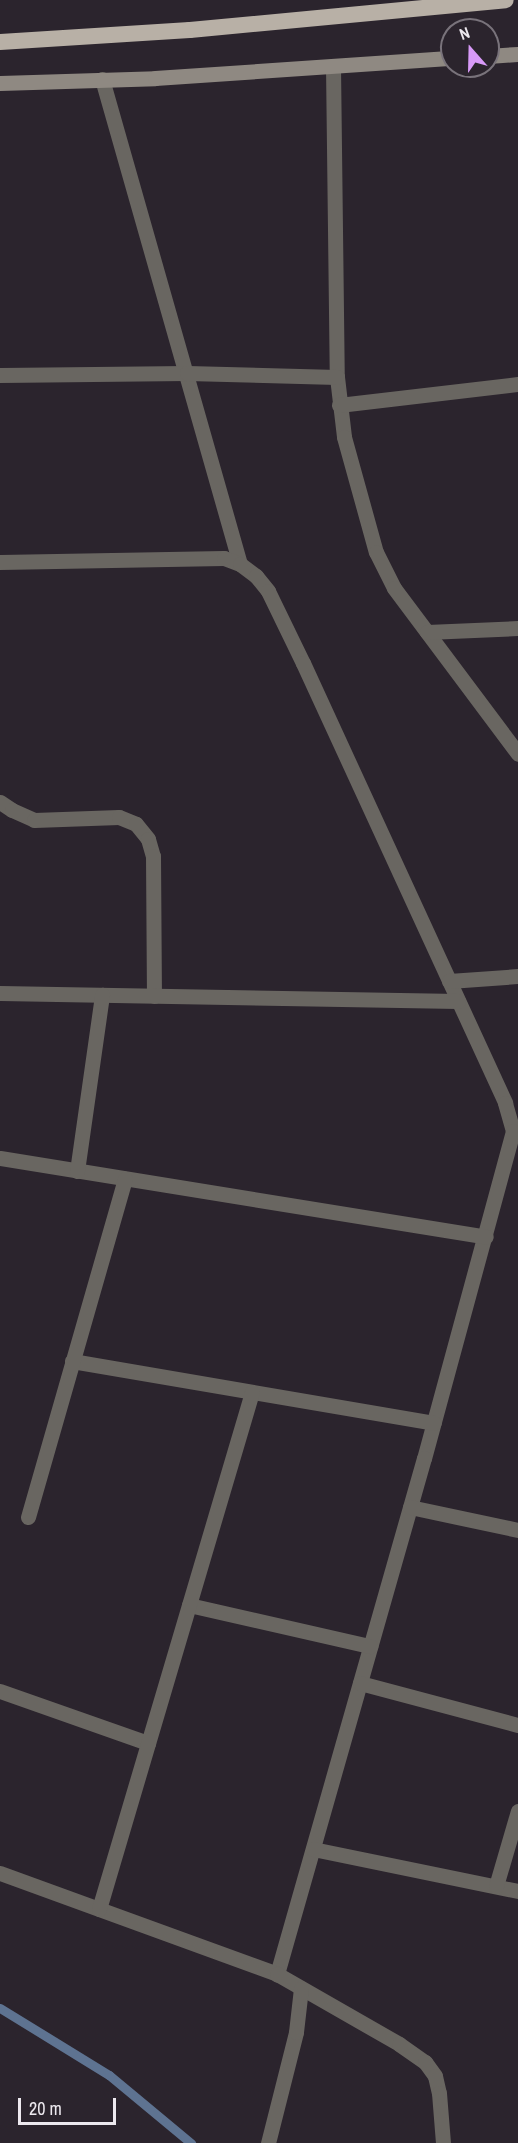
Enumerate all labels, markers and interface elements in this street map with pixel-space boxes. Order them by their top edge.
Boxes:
north arrow [440,18,500,78]
text: N [456,21,473,45]
scale bar [21,2086,118,2124]
text: 20 m [29,2096,62,2121]

